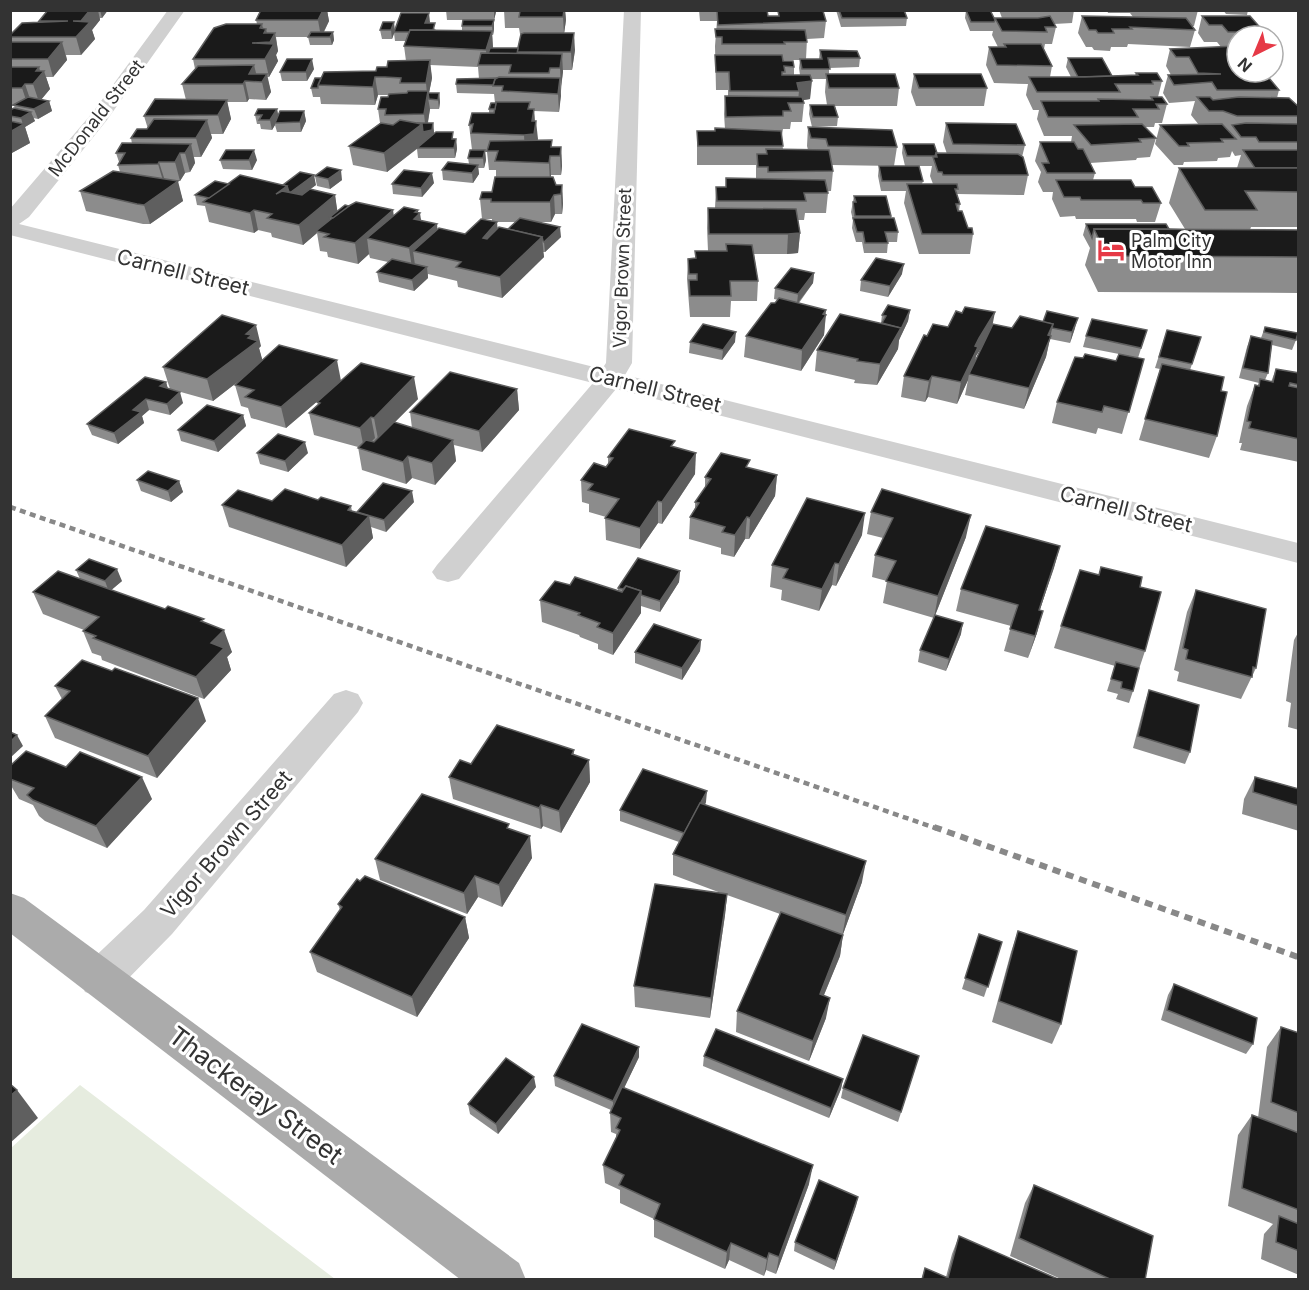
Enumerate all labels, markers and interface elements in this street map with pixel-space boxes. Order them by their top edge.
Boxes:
north arrow [1225,24,1285,84]
text: N [1233,53,1256,76]
street label: McDonald Street [44,55,148,181]
street label: Vigor Brown Street [609,187,635,349]
place label: Palm City Motor Inn [1131,230,1213,272]
hotel icon: Palm City Motor Inn [1096,235,1126,265]
street label: Carnell Street [114,243,252,301]
street label: Carnell Street [586,360,724,418]
street label: Carnell Street [1057,480,1195,538]
street label: Vigor Brown Street [155,765,297,923]
street label: Thackeray Street [163,1020,349,1170]

